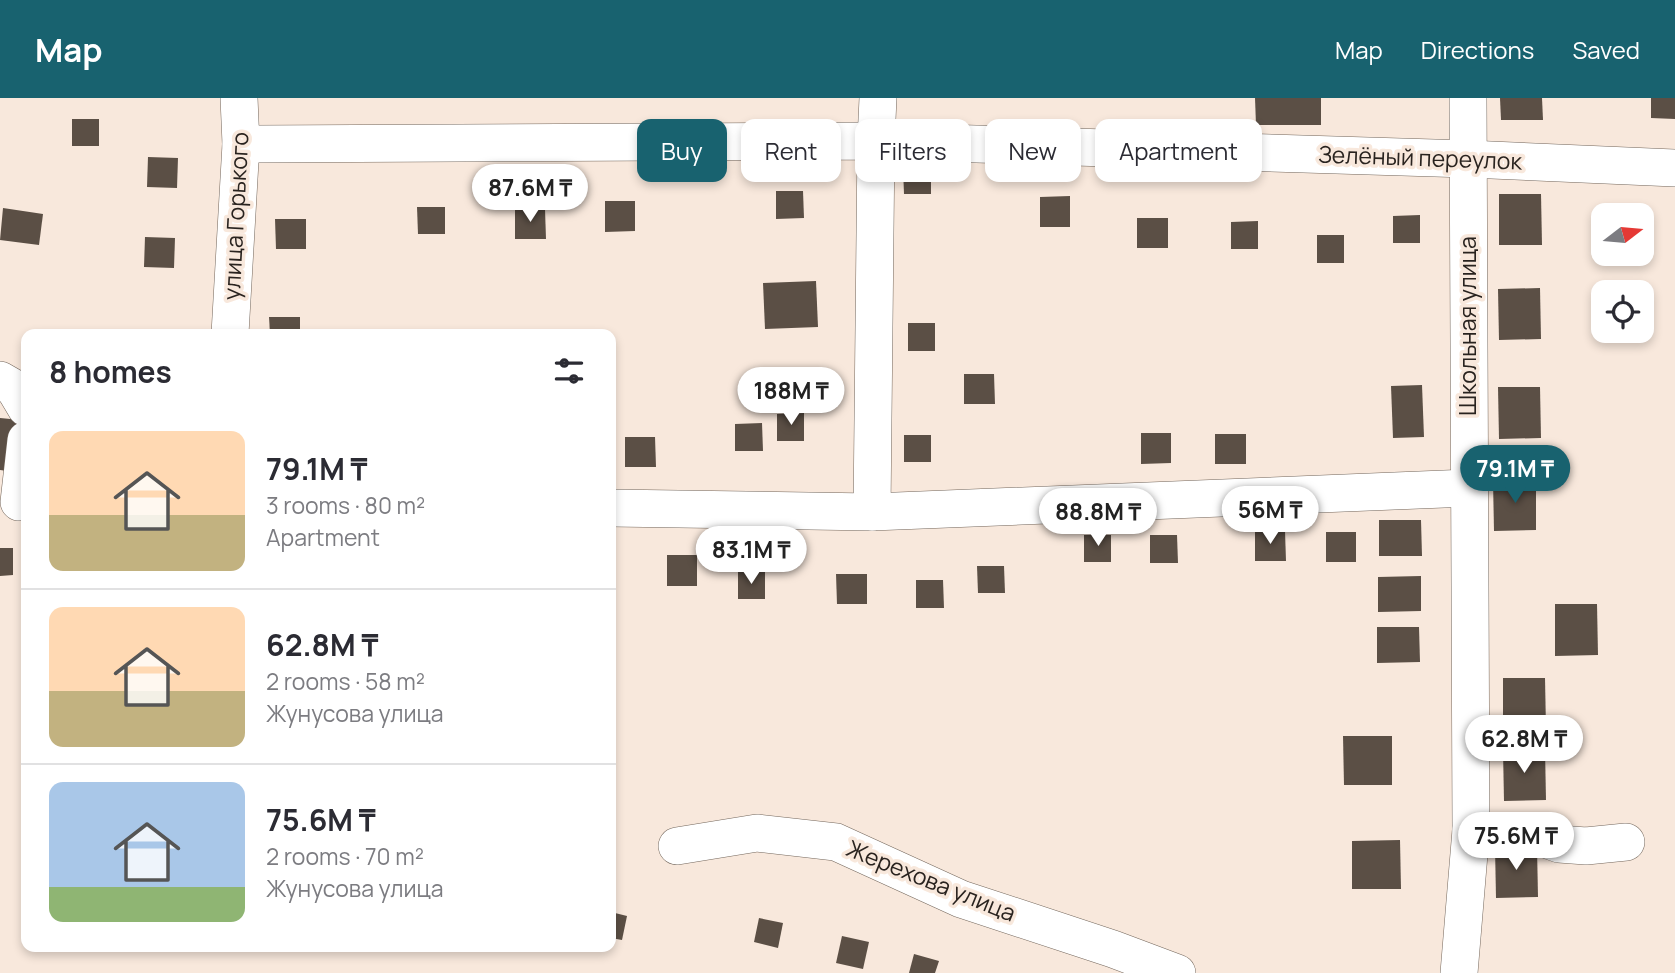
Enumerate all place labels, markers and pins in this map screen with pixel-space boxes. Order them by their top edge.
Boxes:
pin: 87.6M ₸ [465,164,595,224]
pin: 188M ₸ [734,368,848,427]
pin: 79.1M ₸ [1450,446,1580,505]
pin: 56M ₸ [1221,486,1319,546]
pin: 88.8M ₸ [1033,489,1163,548]
pin: 83.1M ₸ [686,526,816,586]
pin: 62.8M ₸ [1459,716,1589,775]
pin: 75.6M ₸ [1451,812,1581,872]

